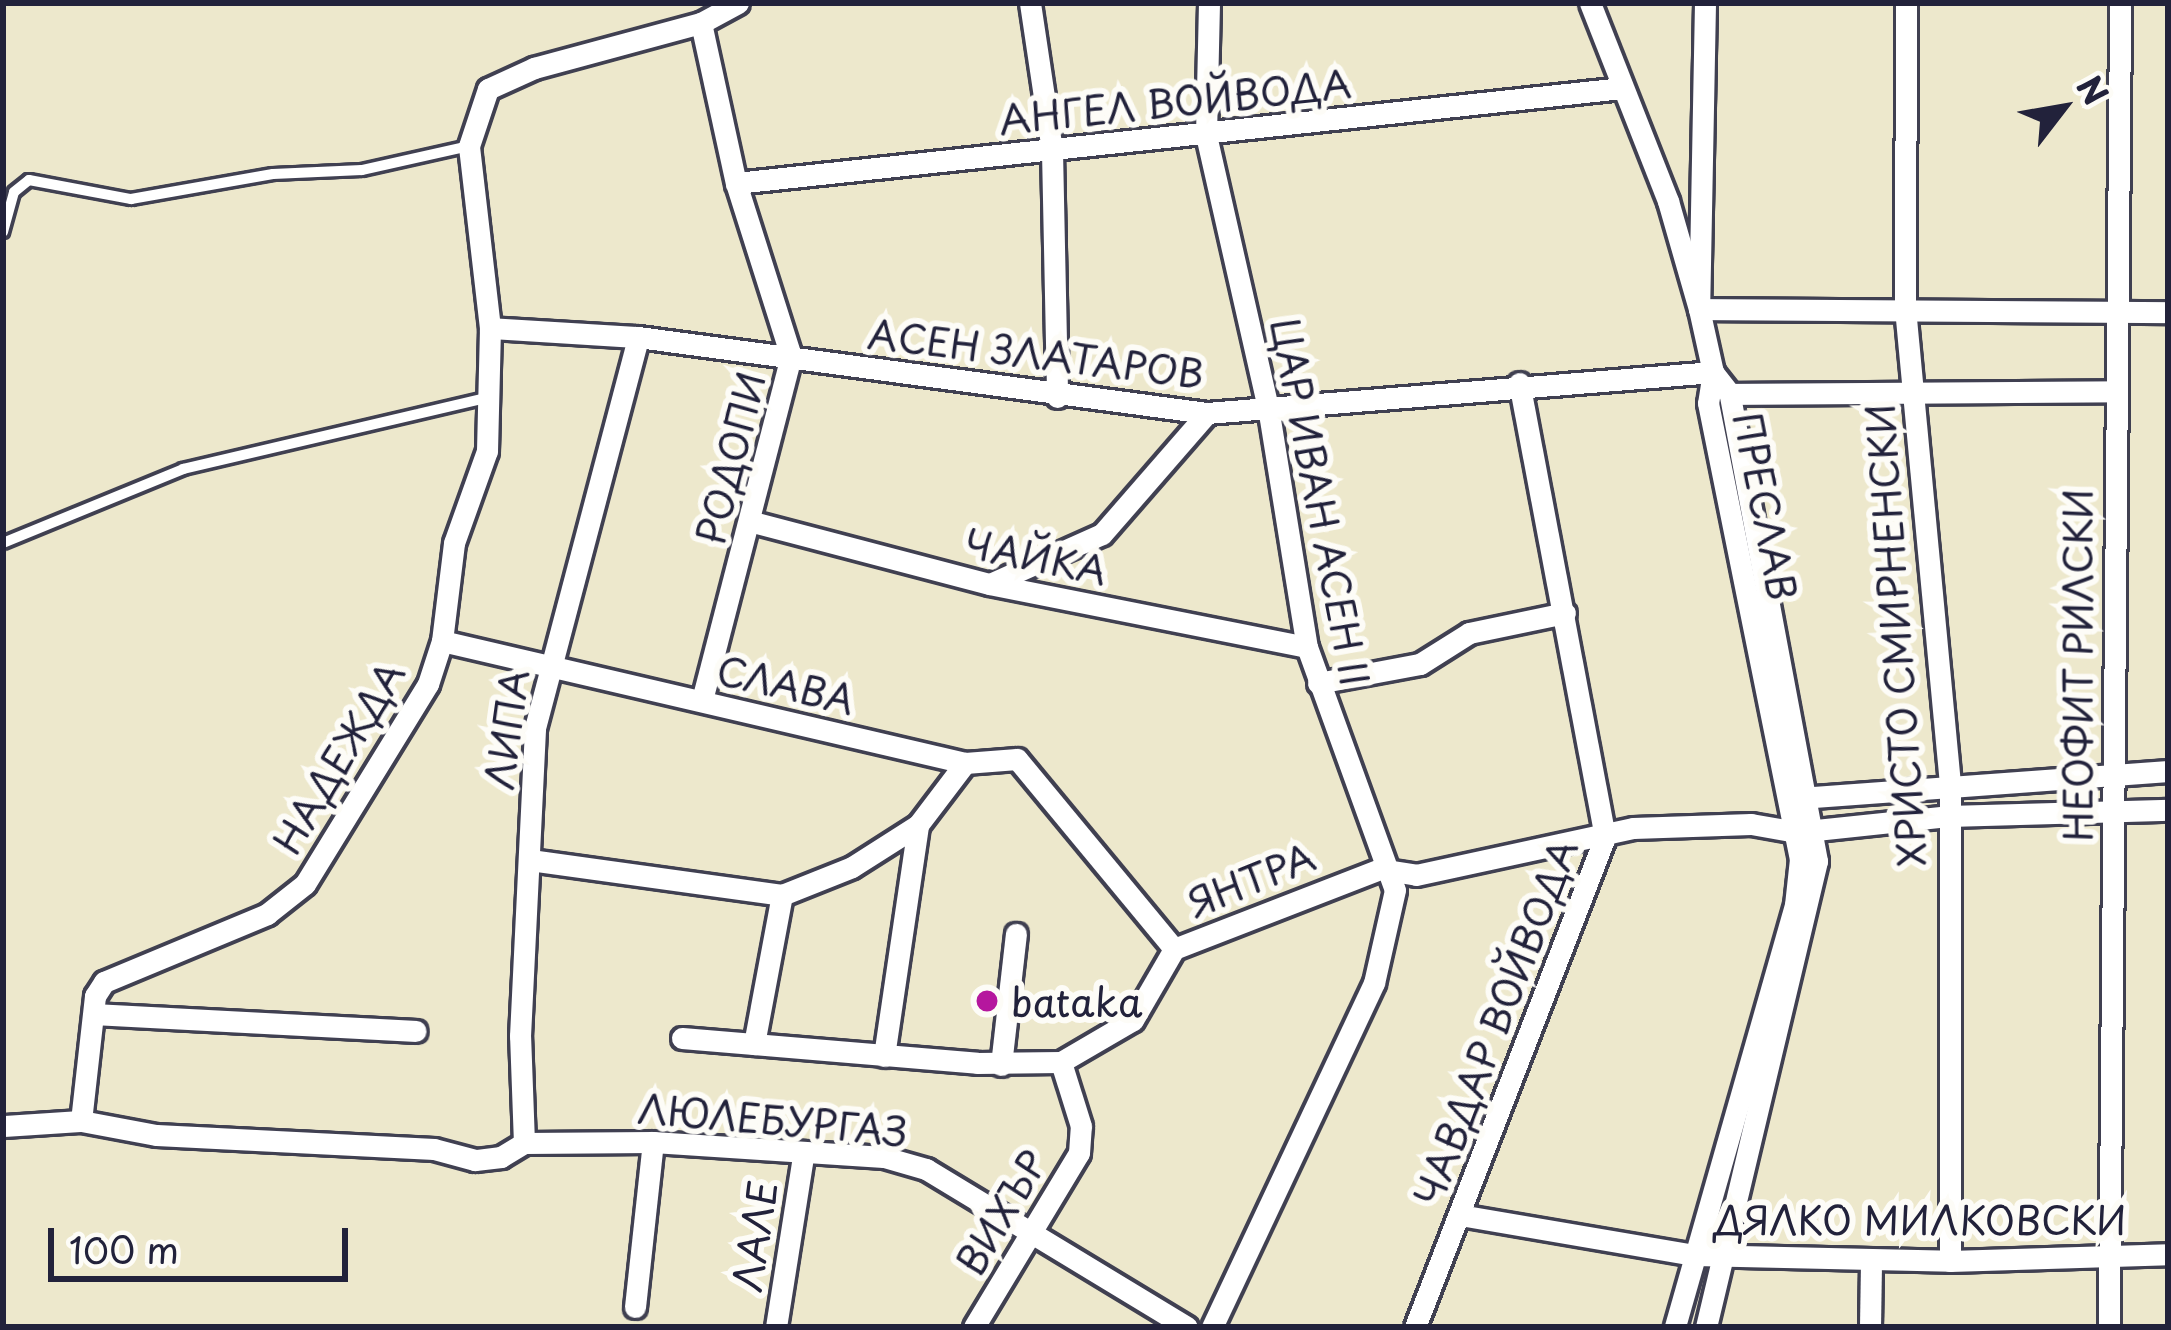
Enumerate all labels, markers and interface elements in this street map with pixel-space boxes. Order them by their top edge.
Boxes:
north arrow [2003,48,2123,168]
street label: АНГЕЛ ВОЙВОДА [996,59,1354,143]
text: N [2066,65,2122,114]
street label: АСЕН ЗЛАТАРОВ [864,309,1208,397]
street label: ЦАР ИВАН АСЕН II [1262,312,1380,692]
street label: РОДОПИ [686,367,774,549]
street label: ХРИСТО СМИРНЕНСКИ [1855,400,1935,870]
street label: ПРЕСЛАВ [1725,408,1807,604]
street label: НЕОФИТ РИЛСКИ [2054,487,2100,843]
street label: ЧАЙКА [960,518,1112,594]
street label: СЛАВА [712,645,860,723]
street label: НАДЕЖДА [262,652,414,862]
street label: ЛИПА [474,666,538,792]
street label: ЯНТРА [1180,832,1322,926]
street label: ЧАВДАР ВОЙВОДА [1403,832,1587,1212]
place label: bataka [1011,978,1143,1024]
marker: bataka [974,988,1000,1014]
street label: ЛЮЛЕБУРГАЗ [636,1084,910,1154]
street label: ВИХЪР [946,1141,1056,1283]
street label: ЛАЛЕ [722,1177,786,1295]
street label: ДЯЛКО МИЛКОВСКИ [1711,1196,2129,1242]
scale bar [54,1204,354,1278]
text: 100 m [69,1222,179,1276]

